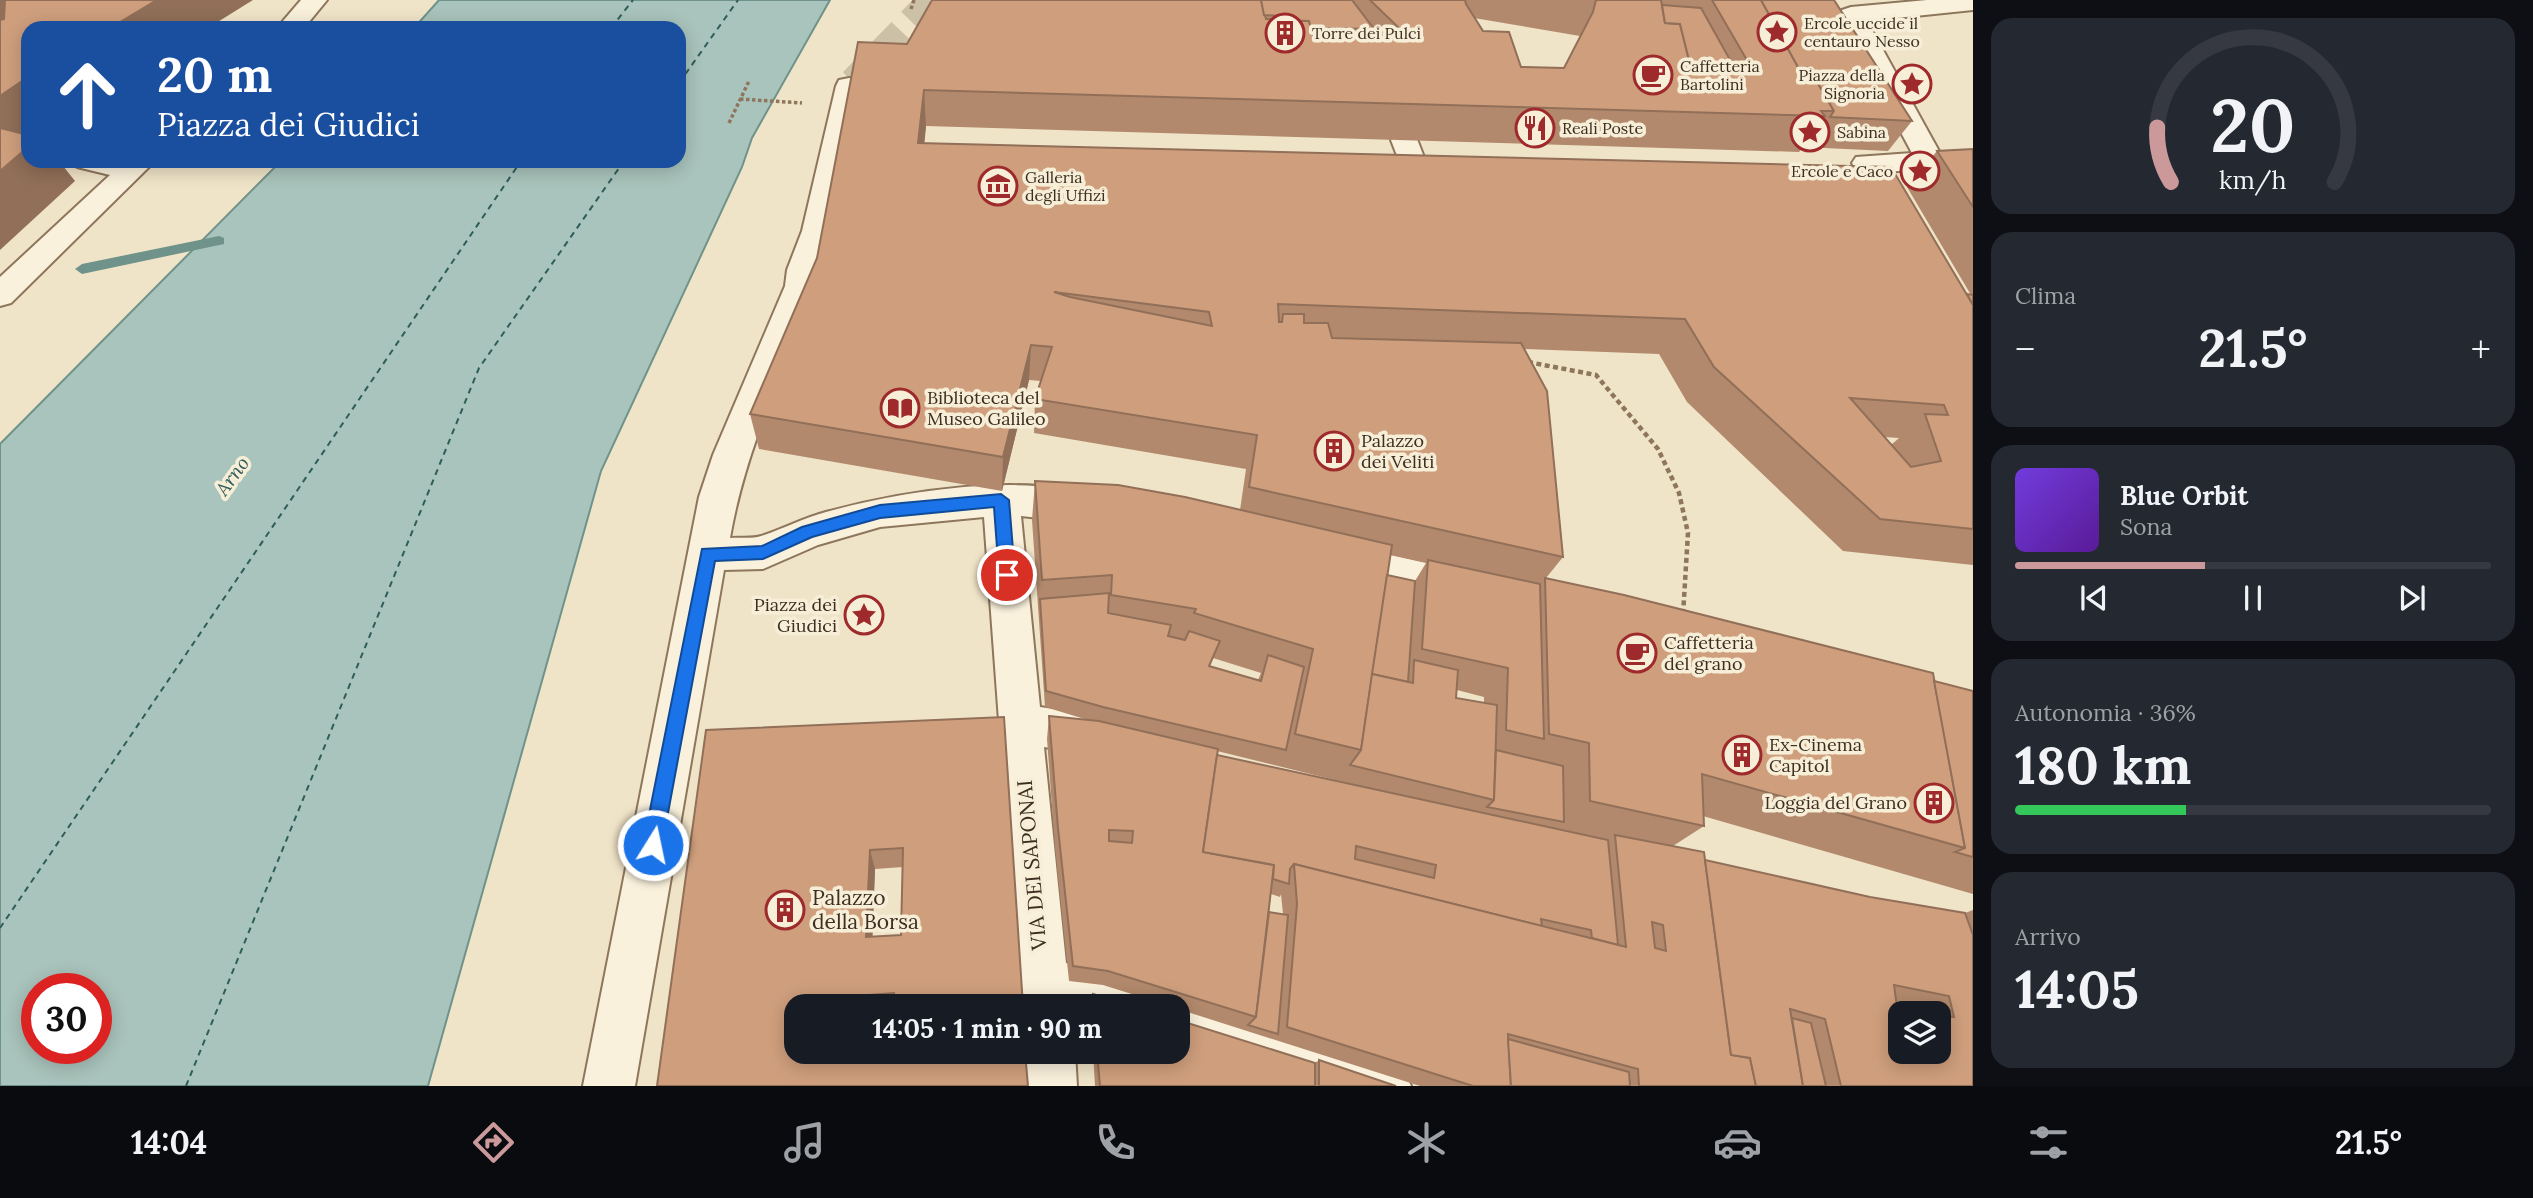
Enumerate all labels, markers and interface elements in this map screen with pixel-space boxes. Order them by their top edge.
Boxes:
place icon: Ercole uccide il centauro Nesso [1756,11,1798,53]
building icon: Torre dei Pulci [1264,12,1306,54]
place label: Ercole uccide il centauro Nesso [1804,13,1920,51]
place label: Torre dei Pulci [1312,23,1421,43]
text: 20 m [157,43,272,105]
icon: ahead [42,49,133,140]
cafe icon: Caffetteria Bartolini [1632,54,1674,96]
place label: Caffetteria Bartolini [1680,56,1760,94]
place icon: Piazza della Signoria [1891,63,1933,105]
place label: Piazza della Signoria [1799,65,1885,103]
text: 20 [2210,79,2296,172]
text: Piazza dei Giudici [157,104,420,145]
restaurant icon: Reali Poste [1514,107,1556,149]
place icon: Sabina [1789,111,1831,153]
place label: Reali Poste [1562,118,1643,138]
place label: Sabina [1837,122,1886,142]
place icon: Ercole e Caco [1899,150,1941,192]
place label: Ercole e Caco [1791,161,1893,181]
text: km/h [2219,164,2287,196]
museum icon: Galleria degli Uffizi [977,165,1019,207]
place label: Galleria degli Uffizi [1025,167,1106,205]
text: Clima [2015,281,2076,310]
text: 21.5° [2199,315,2307,381]
text: − [2015,325,2035,373]
text: + [2471,325,2491,373]
place label: Biblioteca del Museo Galileo [927,386,1046,430]
library icon: Biblioteca del Museo Galileo [879,387,921,429]
place label: Palazzo dei Veliti [1361,429,1434,473]
building icon: Palazzo dei Veliti [1313,430,1355,472]
water label: Arno [209,452,254,501]
text: Blue Orbit [2120,479,2248,512]
text: Sona [2120,512,2172,541]
pin [977,545,1037,605]
icon: arrive [988,556,1026,594]
icon: previous [2075,579,2113,617]
icon: pause [2234,579,2272,617]
icon: next [2393,579,2431,617]
place label: Piazza dei Giudici [754,593,837,637]
place icon: Piazza dei Giudici [843,594,885,636]
place label: Caffetteria del grano [1664,631,1754,675]
cafe icon: Caffetteria del grano [1616,632,1658,674]
text: Autonomia · 36% [2015,698,2196,727]
text: 180 km [2015,732,2191,798]
place label: Ex-Cinema Capitol [1769,733,1862,777]
building icon: Ex-Cinema Capitol [1721,734,1763,776]
street label: VIA DEI SAPONAI [1011,779,1052,952]
building icon: Loggia del Grano [1913,782,1955,824]
place label: Loggia del Grano [1764,791,1907,814]
position arrow [616,808,690,882]
place label: Palazzo della Borsa [812,884,919,935]
building icon: Palazzo della Borsa [764,889,806,931]
text: Arrivo [2015,922,2081,951]
text: 14:05 [2015,956,2139,1022]
speed limit sign: 30 [21,973,112,1064]
map controls [1888,1001,1951,1064]
button: layers [1888,1001,1951,1064]
text: 14:05 · 1 min · 90 m [872,1012,1102,1045]
icon: directions [469,1118,518,1167]
icon: music [780,1118,829,1167]
icon: phone [1091,1118,1140,1167]
icon: climate [1402,1118,1451,1167]
icon: car [1713,1118,1762,1167]
icon: filters [2024,1118,2073,1167]
text: 14:04 [131,1122,207,1163]
text: 21.5° [2335,1122,2402,1163]

